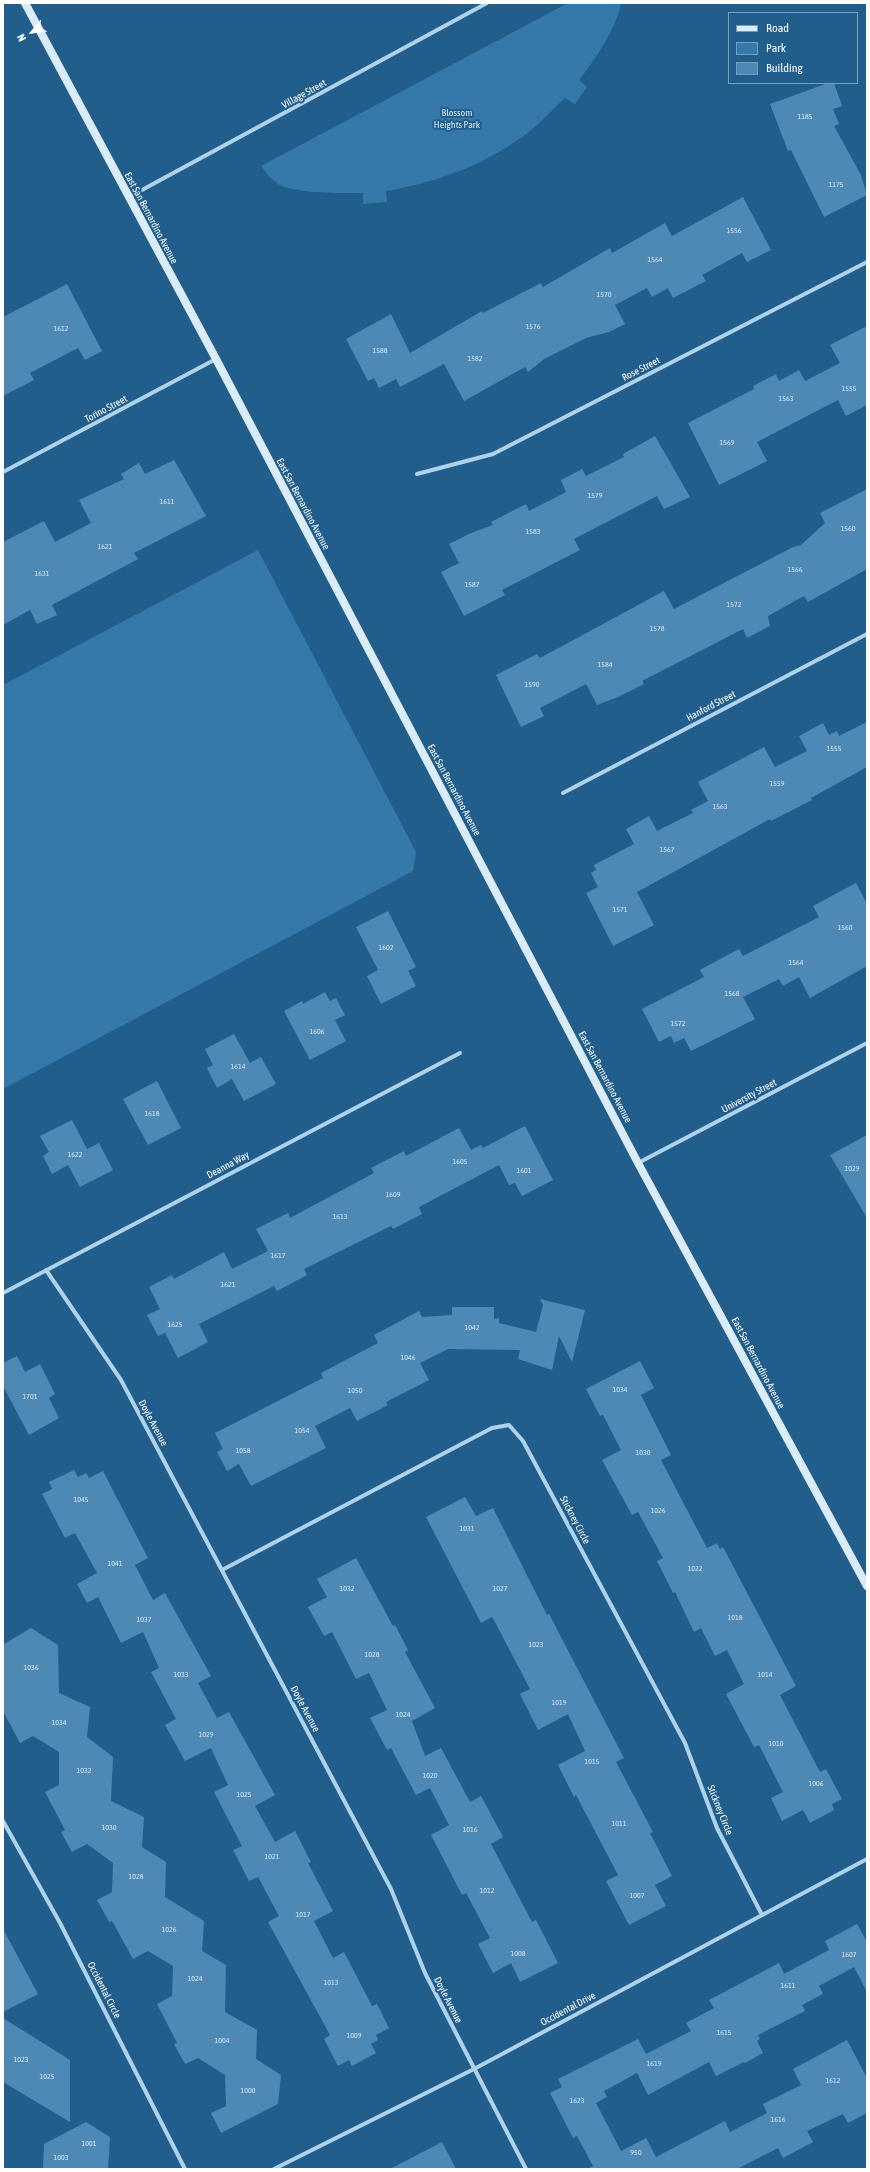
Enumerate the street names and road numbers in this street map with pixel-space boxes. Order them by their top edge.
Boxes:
street label: Village Street [280,77,328,111]
street label: East San Bernardino Avenue [122,170,180,266]
street label: Rose Street [620,354,662,384]
street label: Torino Street [83,393,129,425]
street label: East San Bernardino Avenue [274,456,332,552]
street label: Hanford Street [684,688,738,724]
street label: East San Bernardino Avenue [425,742,483,838]
street label: East San Bernardino Avenue [576,1029,634,1125]
street label: University Street [719,1076,779,1116]
street label: Deanna Way [205,1149,251,1181]
street label: East San Bernardino Avenue [729,1315,787,1411]
street label: Doyle Avenue [136,1398,170,1448]
street label: Stickney Circle [557,1494,593,1546]
street label: Doyle Avenue [288,1684,322,1734]
street label: Stickney Circle [705,1783,735,1837]
street label: Occidental Circle [85,1960,123,2020]
street label: Doyle Avenue [431,1975,465,2025]
street label: Occidental Drive [538,1989,598,2029]

